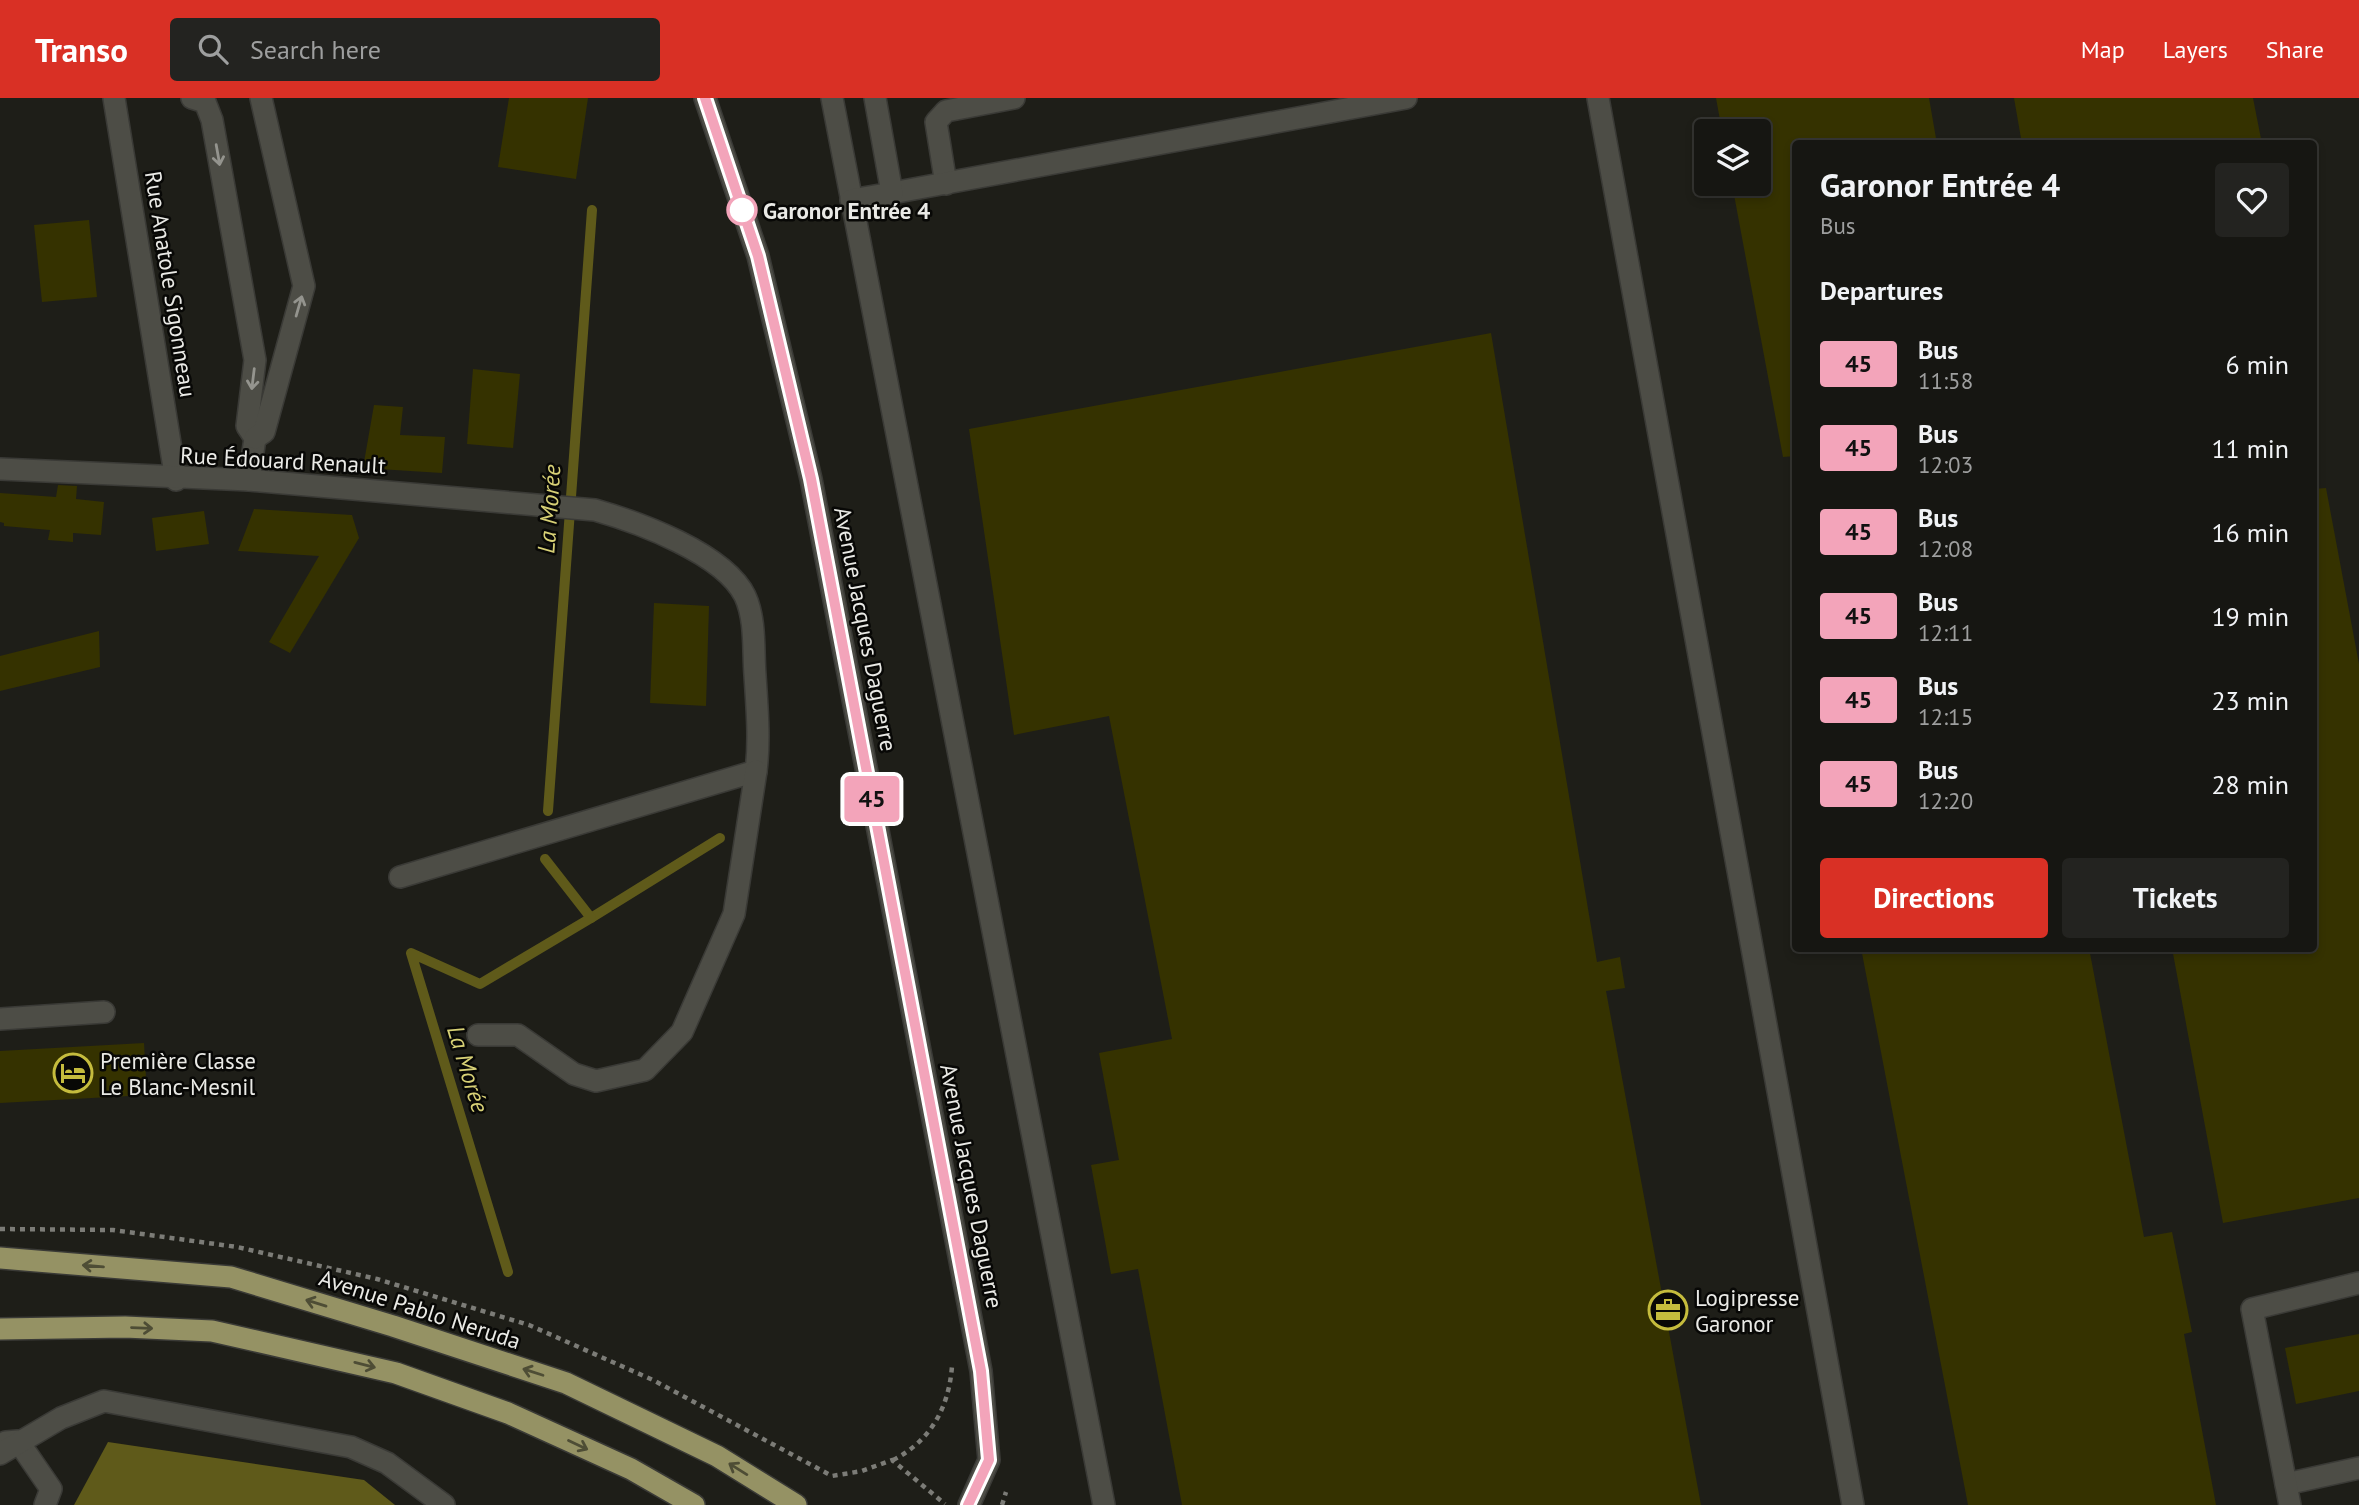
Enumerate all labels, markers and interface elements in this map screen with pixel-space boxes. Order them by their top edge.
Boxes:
search box [170,18,660,81]
text: Transo [35,28,128,71]
icon: search [194,30,232,68]
text: Search here [250,33,381,66]
text: Map [2081,34,2125,65]
text: Layers [2163,34,2228,65]
text: Share [2266,34,2324,65]
map controls [1694,119,1771,196]
button: layers [1694,119,1771,196]
one-way arrow [212,143,225,166]
text: Garonor Entrée 4 [1820,163,2060,206]
button: heart [2215,163,2289,237]
street label: Rue Anatole Sigonneau [139,169,203,399]
marker: Garonor Entrée 4 [727,195,757,225]
place label: Garonor Entrée 4 [763,196,930,225]
text: Bus [1820,211,1856,240]
text: Departures [1820,274,1943,307]
one-way arrow [293,295,306,318]
text: Bus [1918,333,1958,366]
text: 45 [1845,348,1872,379]
text: 6 min [2226,348,2289,381]
text: 11:58 [1918,366,1973,395]
one-way arrow [246,367,259,390]
text: Bus [1918,417,1958,450]
text: 45 [1845,432,1872,463]
text: 11 min [2211,432,2289,465]
street label: Rue Édouard Renault [179,440,387,480]
text: 12:03 [1918,450,1973,479]
water label: La Morée [530,463,568,555]
text: Bus [1918,501,1958,534]
street label: Avenue Jacques Daguerre [828,504,904,754]
text: 45 [1845,516,1872,547]
text: 16 min [2211,516,2289,549]
text: 12:08 [1918,534,1973,563]
text: Bus [1918,585,1958,618]
text: 45 [1845,600,1872,631]
text: 19 min [2211,600,2289,633]
text: 12:11 [1918,618,1973,647]
text: Bus [1918,669,1958,702]
text: 45 [1845,684,1872,715]
text: 23 min [2211,684,2289,717]
text: 12:15 [1918,702,1973,731]
text: Bus [1918,753,1958,786]
text: 45 [1845,768,1872,799]
text: 28 min [2211,768,2289,801]
line badge: 45 [840,776,903,822]
text: 45 [858,783,886,814]
text: 12:20 [1918,786,1973,815]
button: Directions [1820,858,2048,938]
button: Tickets [2062,858,2289,938]
water label: La Morée [440,1022,496,1116]
place label: Première Classe Le Blanc-Mesnil [100,1046,256,1101]
hotel icon: Première Classe Le Blanc-Mesnil [52,1052,94,1094]
street label: Avenue Jacques Daguerre [934,1061,1010,1311]
one-way arrow [82,1259,104,1272]
street label: Avenue Pablo Neruda [316,1263,524,1355]
place label: Logipresse Garonor [1695,1283,1799,1338]
office icon: Logipresse Garonor [1647,1289,1689,1331]
one-way arrow [305,1295,327,1308]
one-way arrow [130,1322,152,1335]
one-way arrow [353,1359,376,1372]
one-way arrow [522,1365,544,1377]
one-way arrow [567,1438,588,1452]
one-way arrow [728,1462,748,1476]

